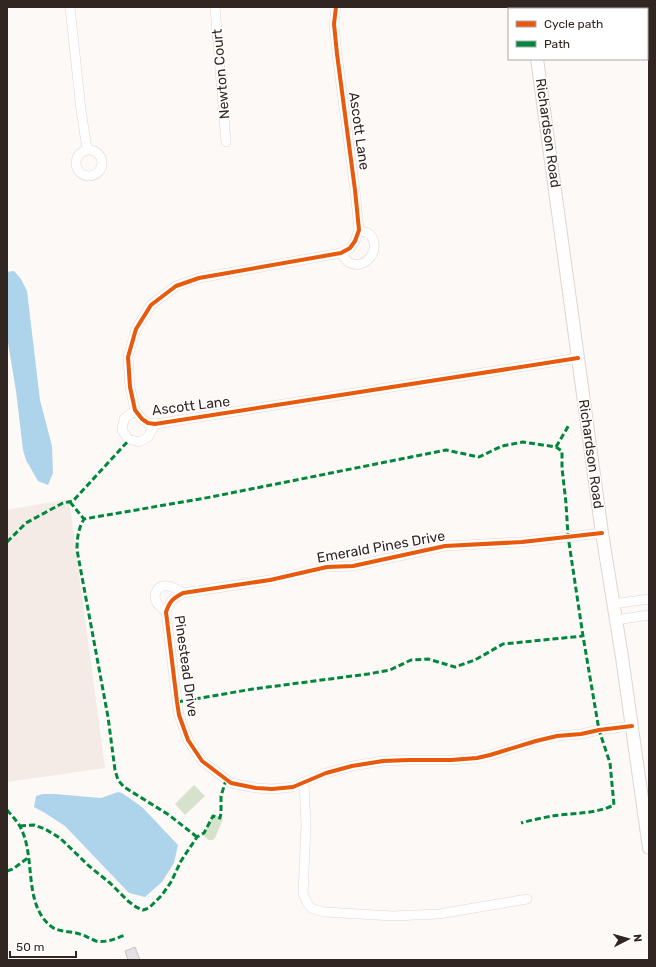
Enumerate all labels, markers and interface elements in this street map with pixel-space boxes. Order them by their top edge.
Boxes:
legend [508,8,648,60]
text: Cycle path [544,17,603,31]
street label: Newton Court [209,28,233,120]
text: Path [544,37,570,51]
street label: Richardson Road [532,77,564,189]
street label: Ascott Lane [345,91,373,171]
street label: Ascott Lane [151,393,231,419]
street label: Richardson Road [575,398,607,510]
street label: Emerald Pines Drive [316,527,447,567]
street label: Pinestead Drive [170,614,202,718]
north arrow [608,919,648,959]
scale bar [10,933,76,959]
text: N [631,933,644,943]
text: 50 m [16,940,44,954]

